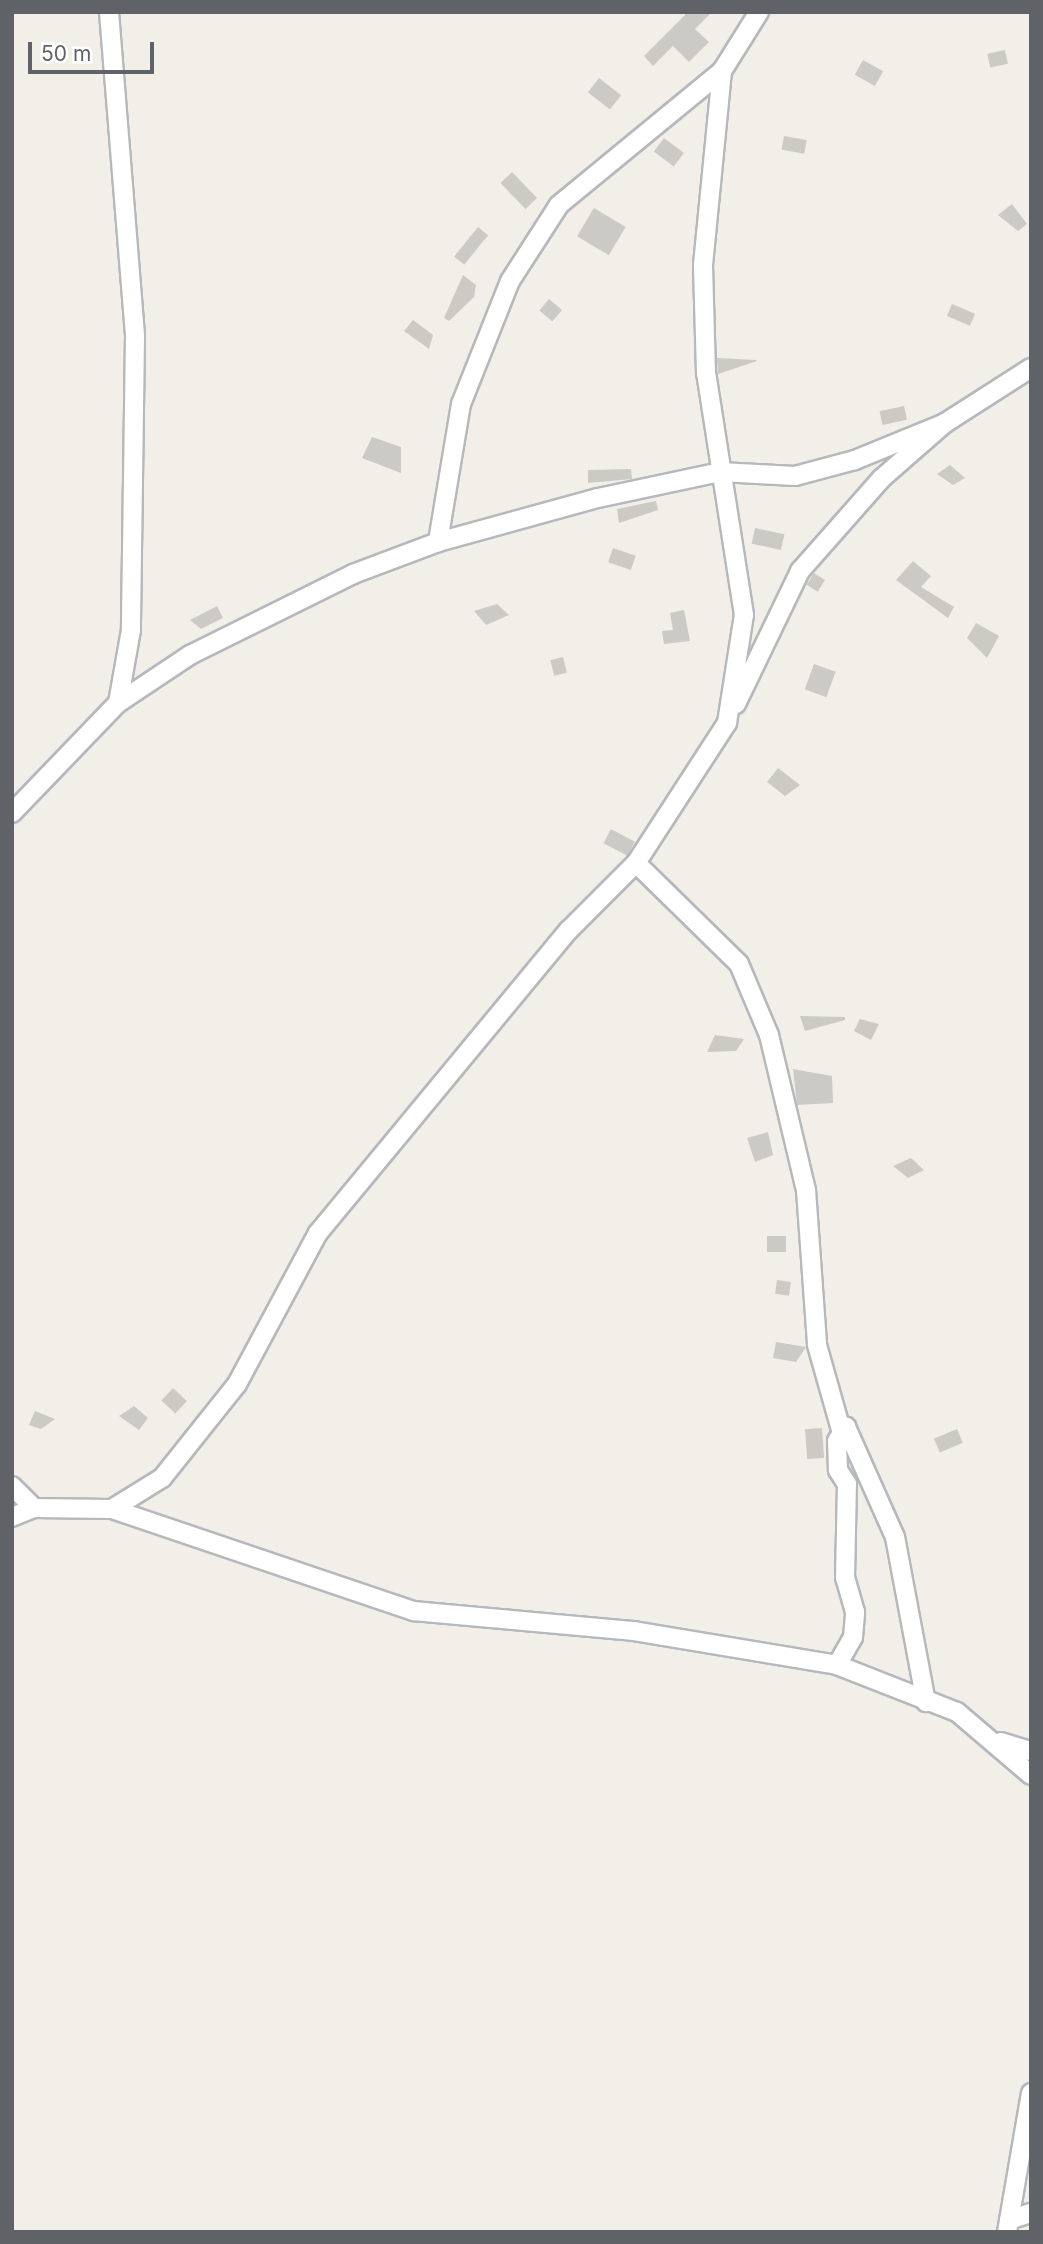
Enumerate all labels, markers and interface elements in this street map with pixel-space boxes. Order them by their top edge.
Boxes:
scale bar [32,28,158,72]
text: 50 m [41,41,91,66]

